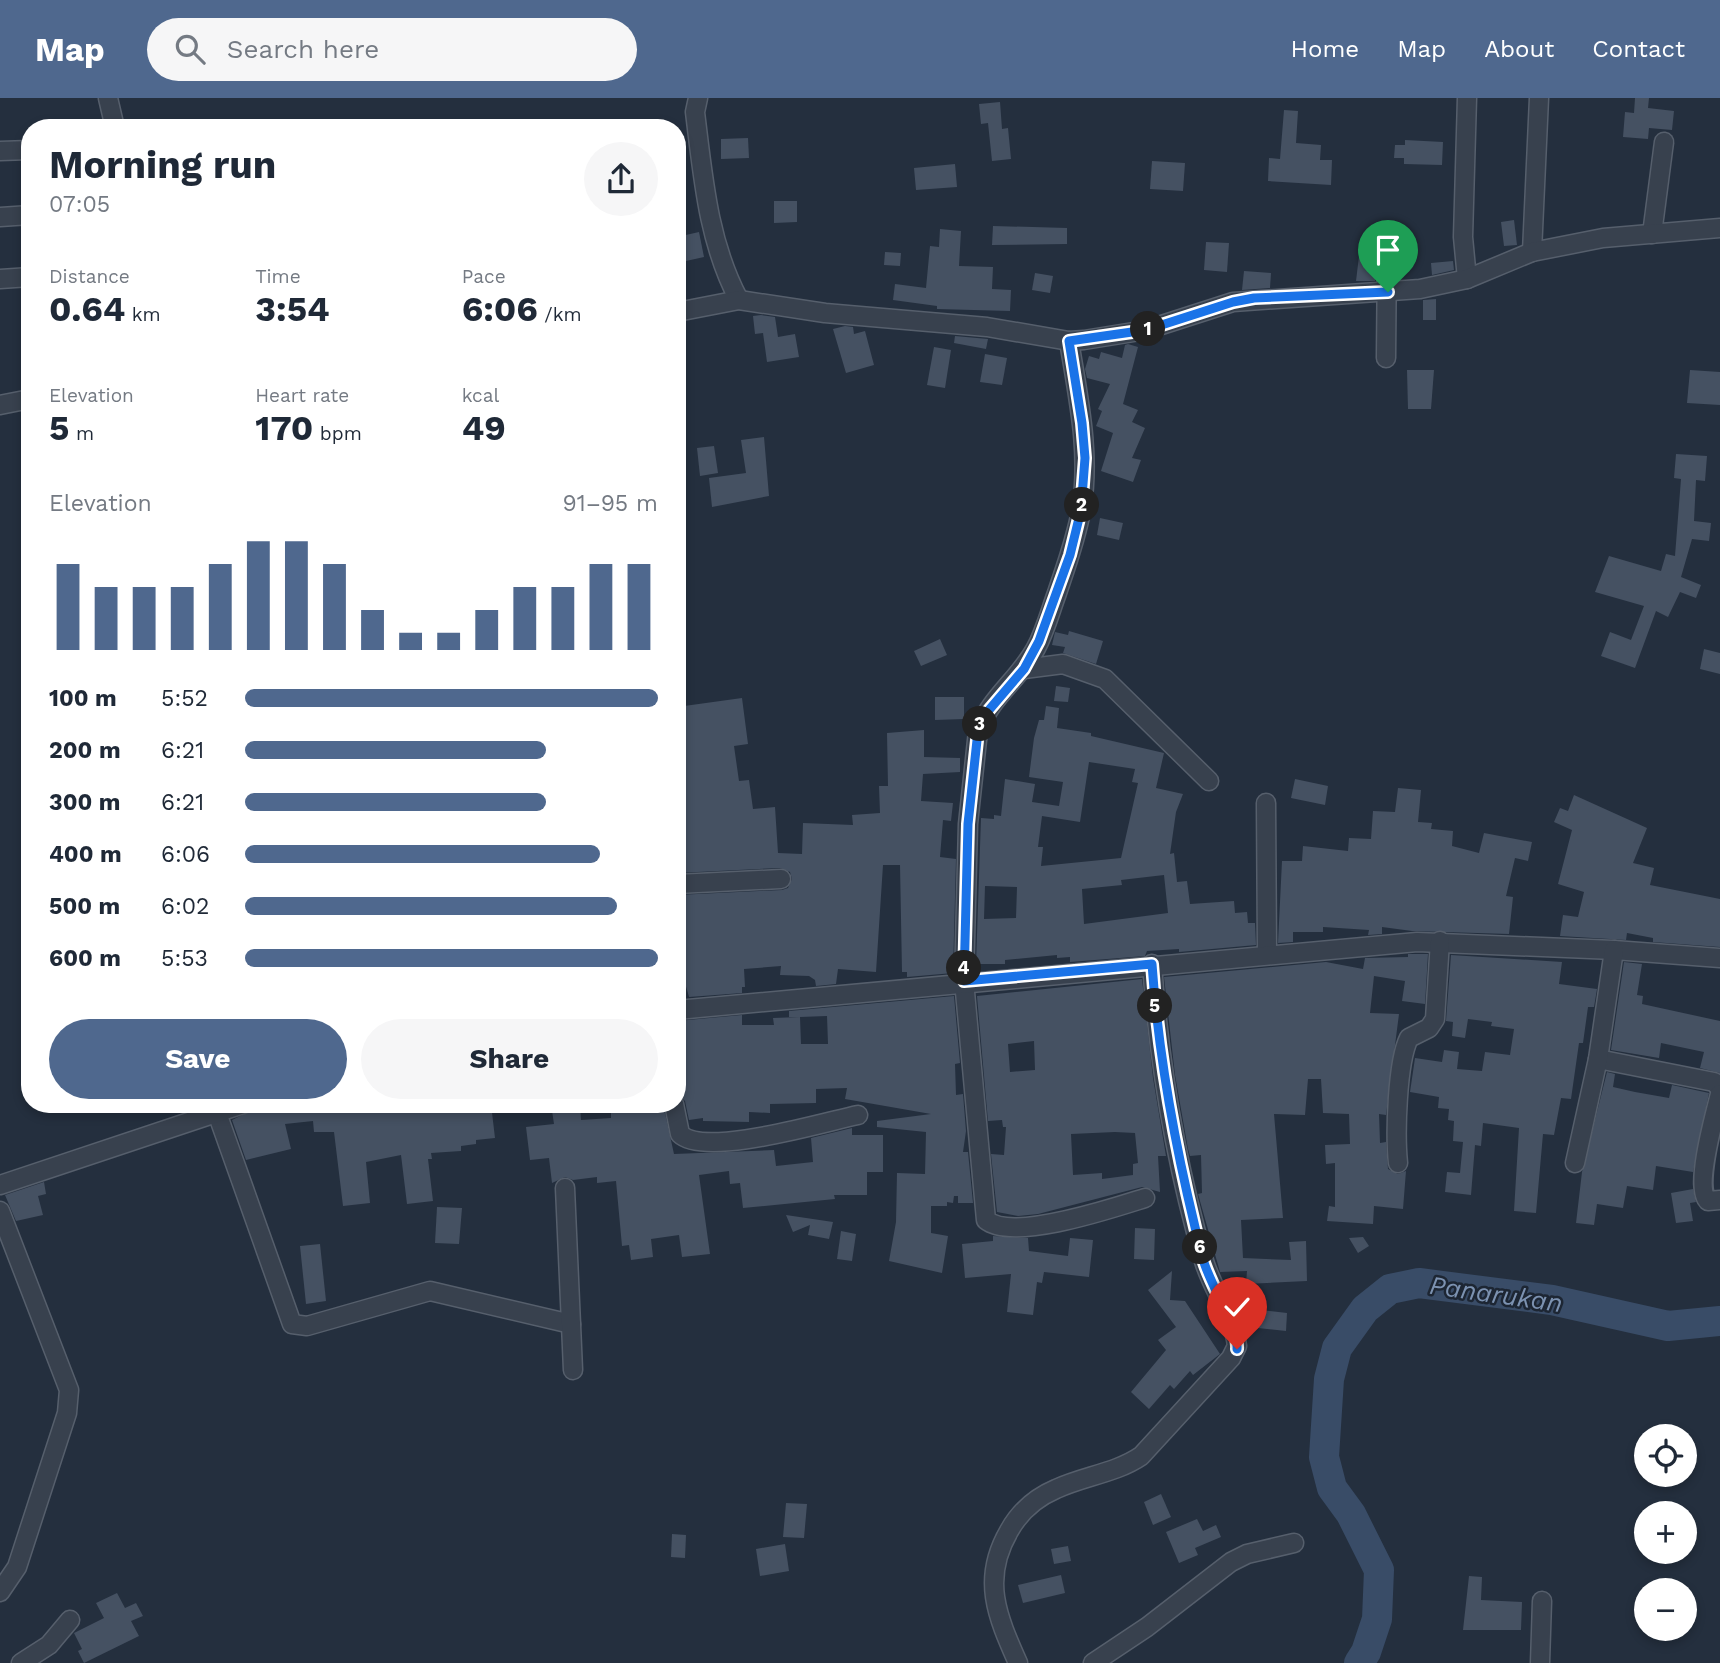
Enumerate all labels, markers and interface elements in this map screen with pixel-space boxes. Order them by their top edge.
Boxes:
search box [147,18,637,81]
text: Map [35,30,105,69]
icon: search [171,30,209,68]
text: Search here [227,34,379,64]
text: Home [1291,35,1359,63]
text: Map [1397,35,1446,63]
text: About [1484,35,1554,63]
text: Contact [1592,35,1685,63]
button: share [584,142,658,216]
text: Morning run [49,143,276,187]
text: 07:05 [49,191,110,218]
pin [1358,220,1418,292]
icon: arrive [1369,231,1407,269]
text: Distance [49,265,130,288]
text: Time [255,265,301,288]
text: Pace [462,265,506,288]
text: 0.64 [49,288,125,330]
text: 3:54 [255,288,330,330]
text: 6:06 [462,288,538,330]
text: km [125,303,161,326]
text: /km [538,303,582,326]
pin: 1 [1130,312,1166,346]
text: 1 [1143,317,1152,340]
text: Elevation [49,384,134,407]
text: Heart rate [255,384,349,407]
text: kcal [462,384,499,407]
text: 5 [49,407,69,449]
text: 170 [255,407,313,449]
text: 49 [462,407,506,449]
text: m [69,422,94,445]
text: bpm [313,422,362,445]
pin: 2 [1064,488,1100,522]
text: Elevation [49,490,152,517]
text: 91–95 m [563,490,658,517]
text: 2 [1076,493,1087,516]
text: 100 m [49,685,117,712]
text: 5:52 [161,685,208,712]
pin: 3 [962,706,998,742]
text: 3 [974,712,985,735]
text: 200 m [49,737,121,764]
text: 6:21 [161,737,204,764]
text: 300 m [49,789,120,816]
text: 6:21 [161,789,204,816]
text: 400 m [49,841,122,868]
text: 6:06 [161,841,210,868]
text: 500 m [49,893,120,920]
text: 6:02 [161,893,210,920]
text: 600 m [49,945,121,972]
text: 5:53 [161,945,208,972]
pin: 4 [946,950,982,986]
text: 4 [957,956,970,979]
pin: 5 [1138,988,1172,1024]
text: 5 [1149,994,1160,1017]
button: Save [49,1019,347,1099]
button: Share [361,1019,658,1099]
pin: 6 [1182,1230,1218,1264]
text: 6 [1194,1235,1205,1258]
water label: Panarukan [1428,1270,1564,1318]
pin [1207,1277,1267,1349]
icon: check [1218,1288,1256,1326]
map controls [1634,1424,1697,1641]
button: locate [1634,1424,1697,1487]
button: + [1634,1501,1697,1564]
button: − [1634,1578,1697,1641]

